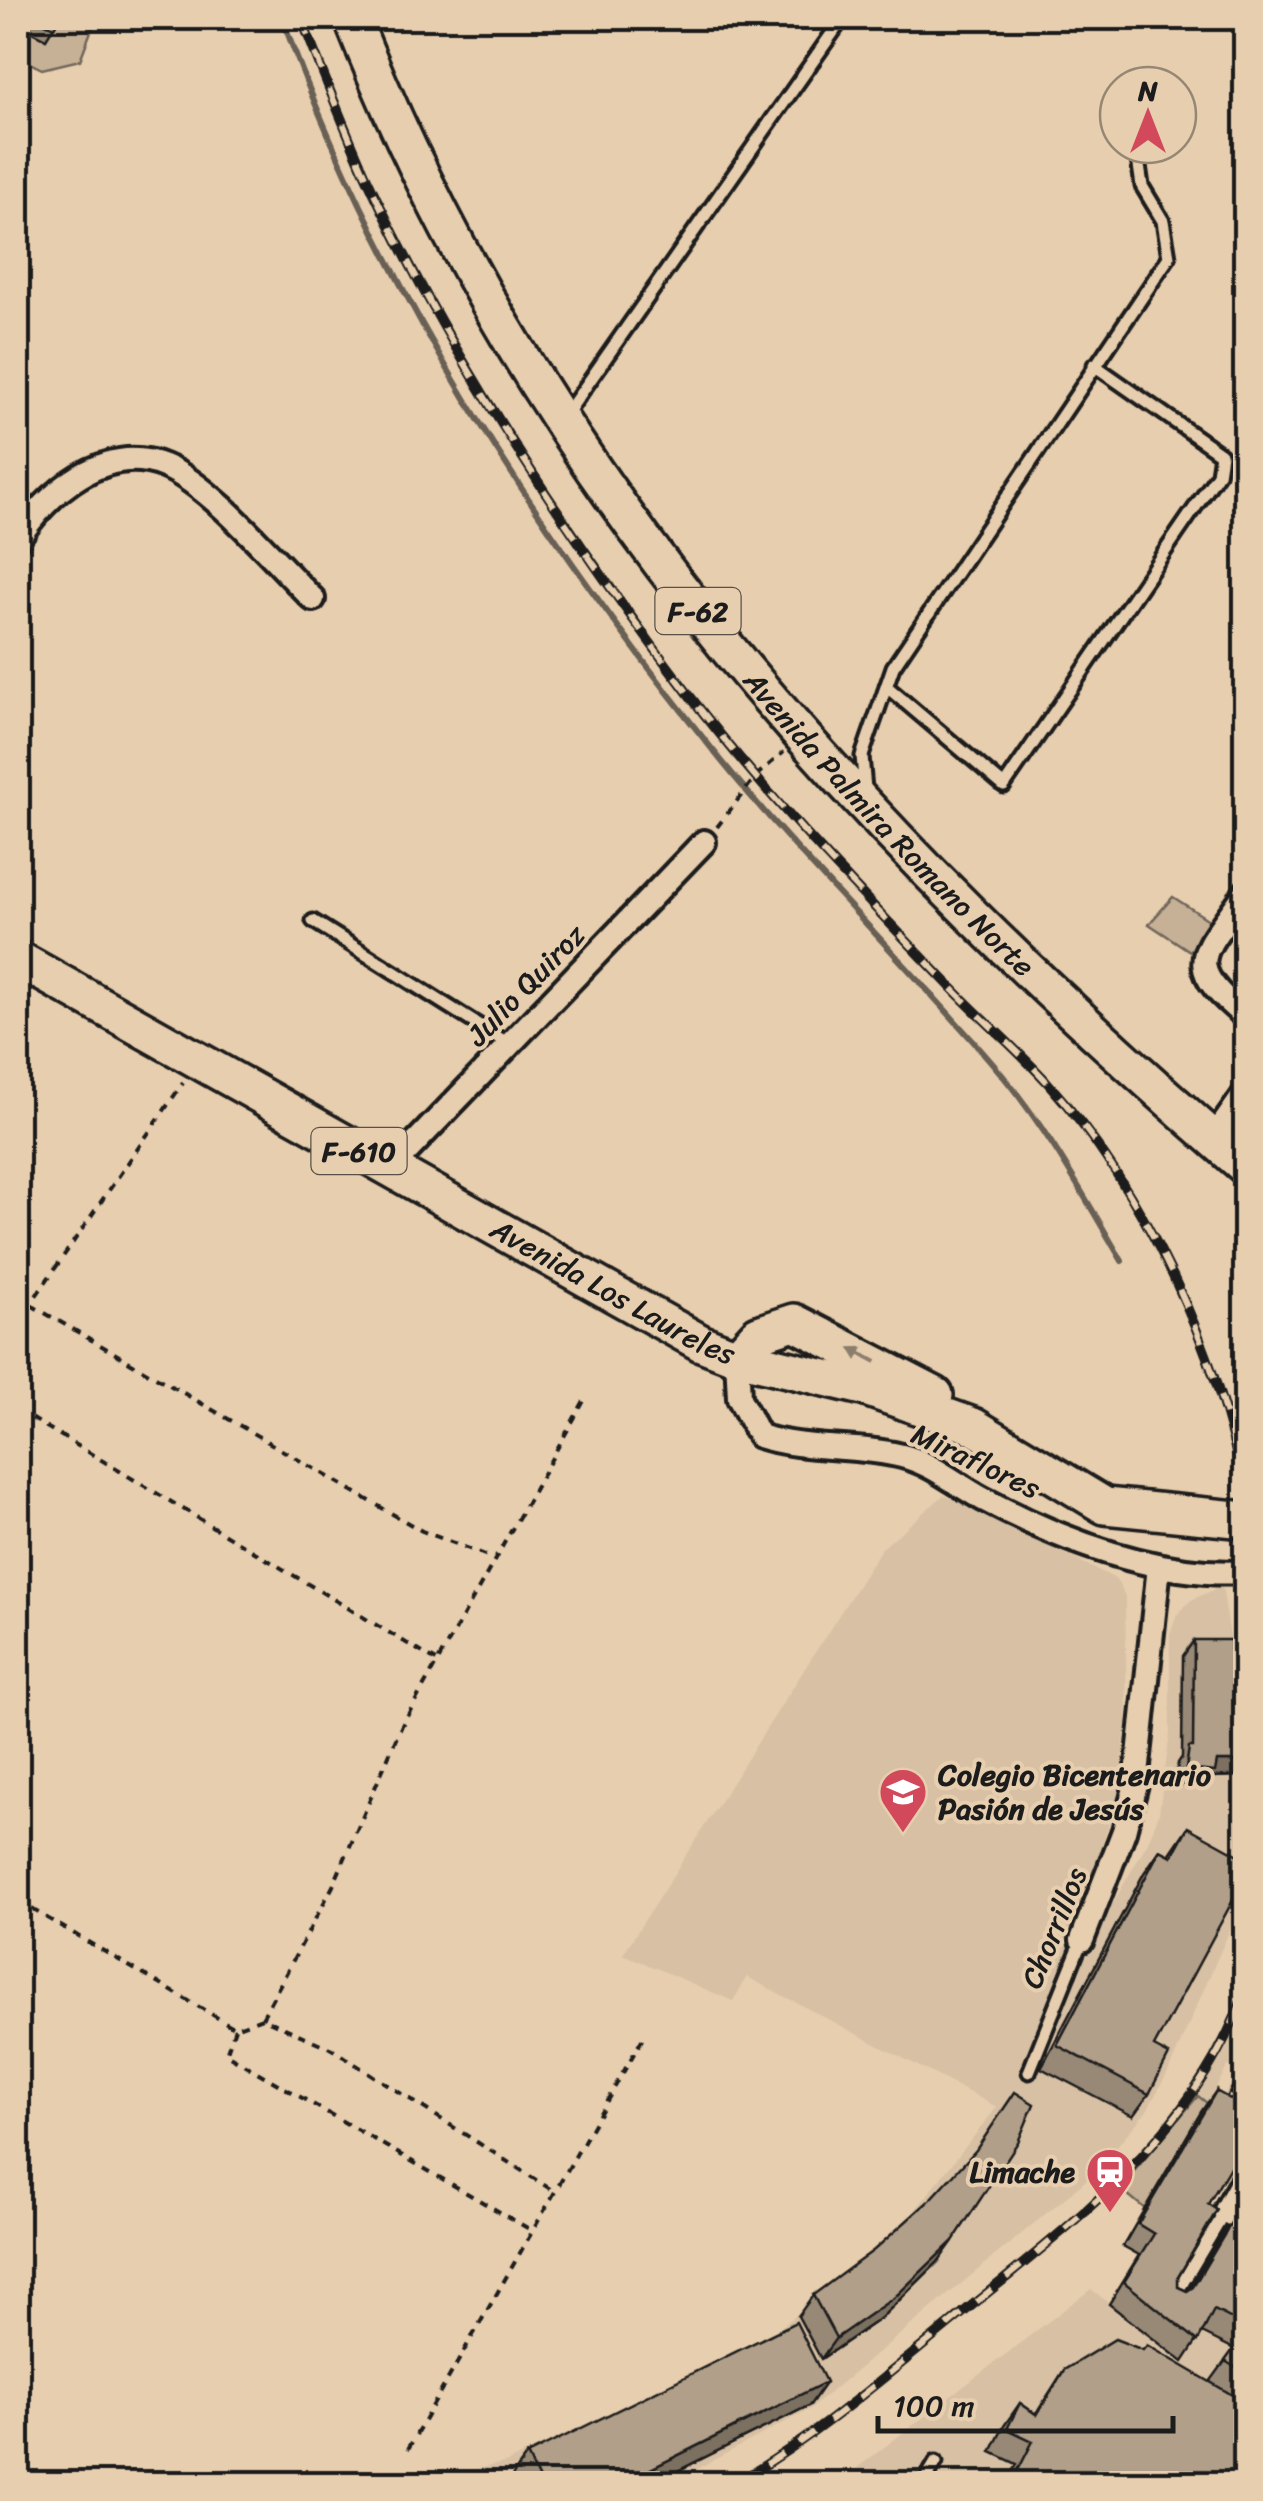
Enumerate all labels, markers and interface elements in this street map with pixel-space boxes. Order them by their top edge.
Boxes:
north arrow [1098,65,1198,165]
text: N [1137,66,1158,115]
road number: F-62 [656,588,740,634]
street label: Avenida Palmira Romano Norte [728,657,1048,991]
street label: Julio Quiroz [452,910,600,1060]
road number: F-610 [312,1128,406,1174]
street label: Avenida Los Laureles [479,1202,744,1381]
one-way arrow [849,1347,878,1364]
street label: Miraflores [902,1407,1050,1515]
place label: Colegio Bicentenario Pasión de Jesús [937,1748,1212,1836]
school or university icon: Colegio Bicentenario Pasión de Jesús [877,1766,929,1834]
street label: Chorrillos [1005,1858,1103,1997]
place label: Limache [970,2145,1076,2199]
station icon: Limache [1084,2146,1136,2214]
scale bar [878,2371,1173,2433]
text: 100 m [893,2379,975,2433]

